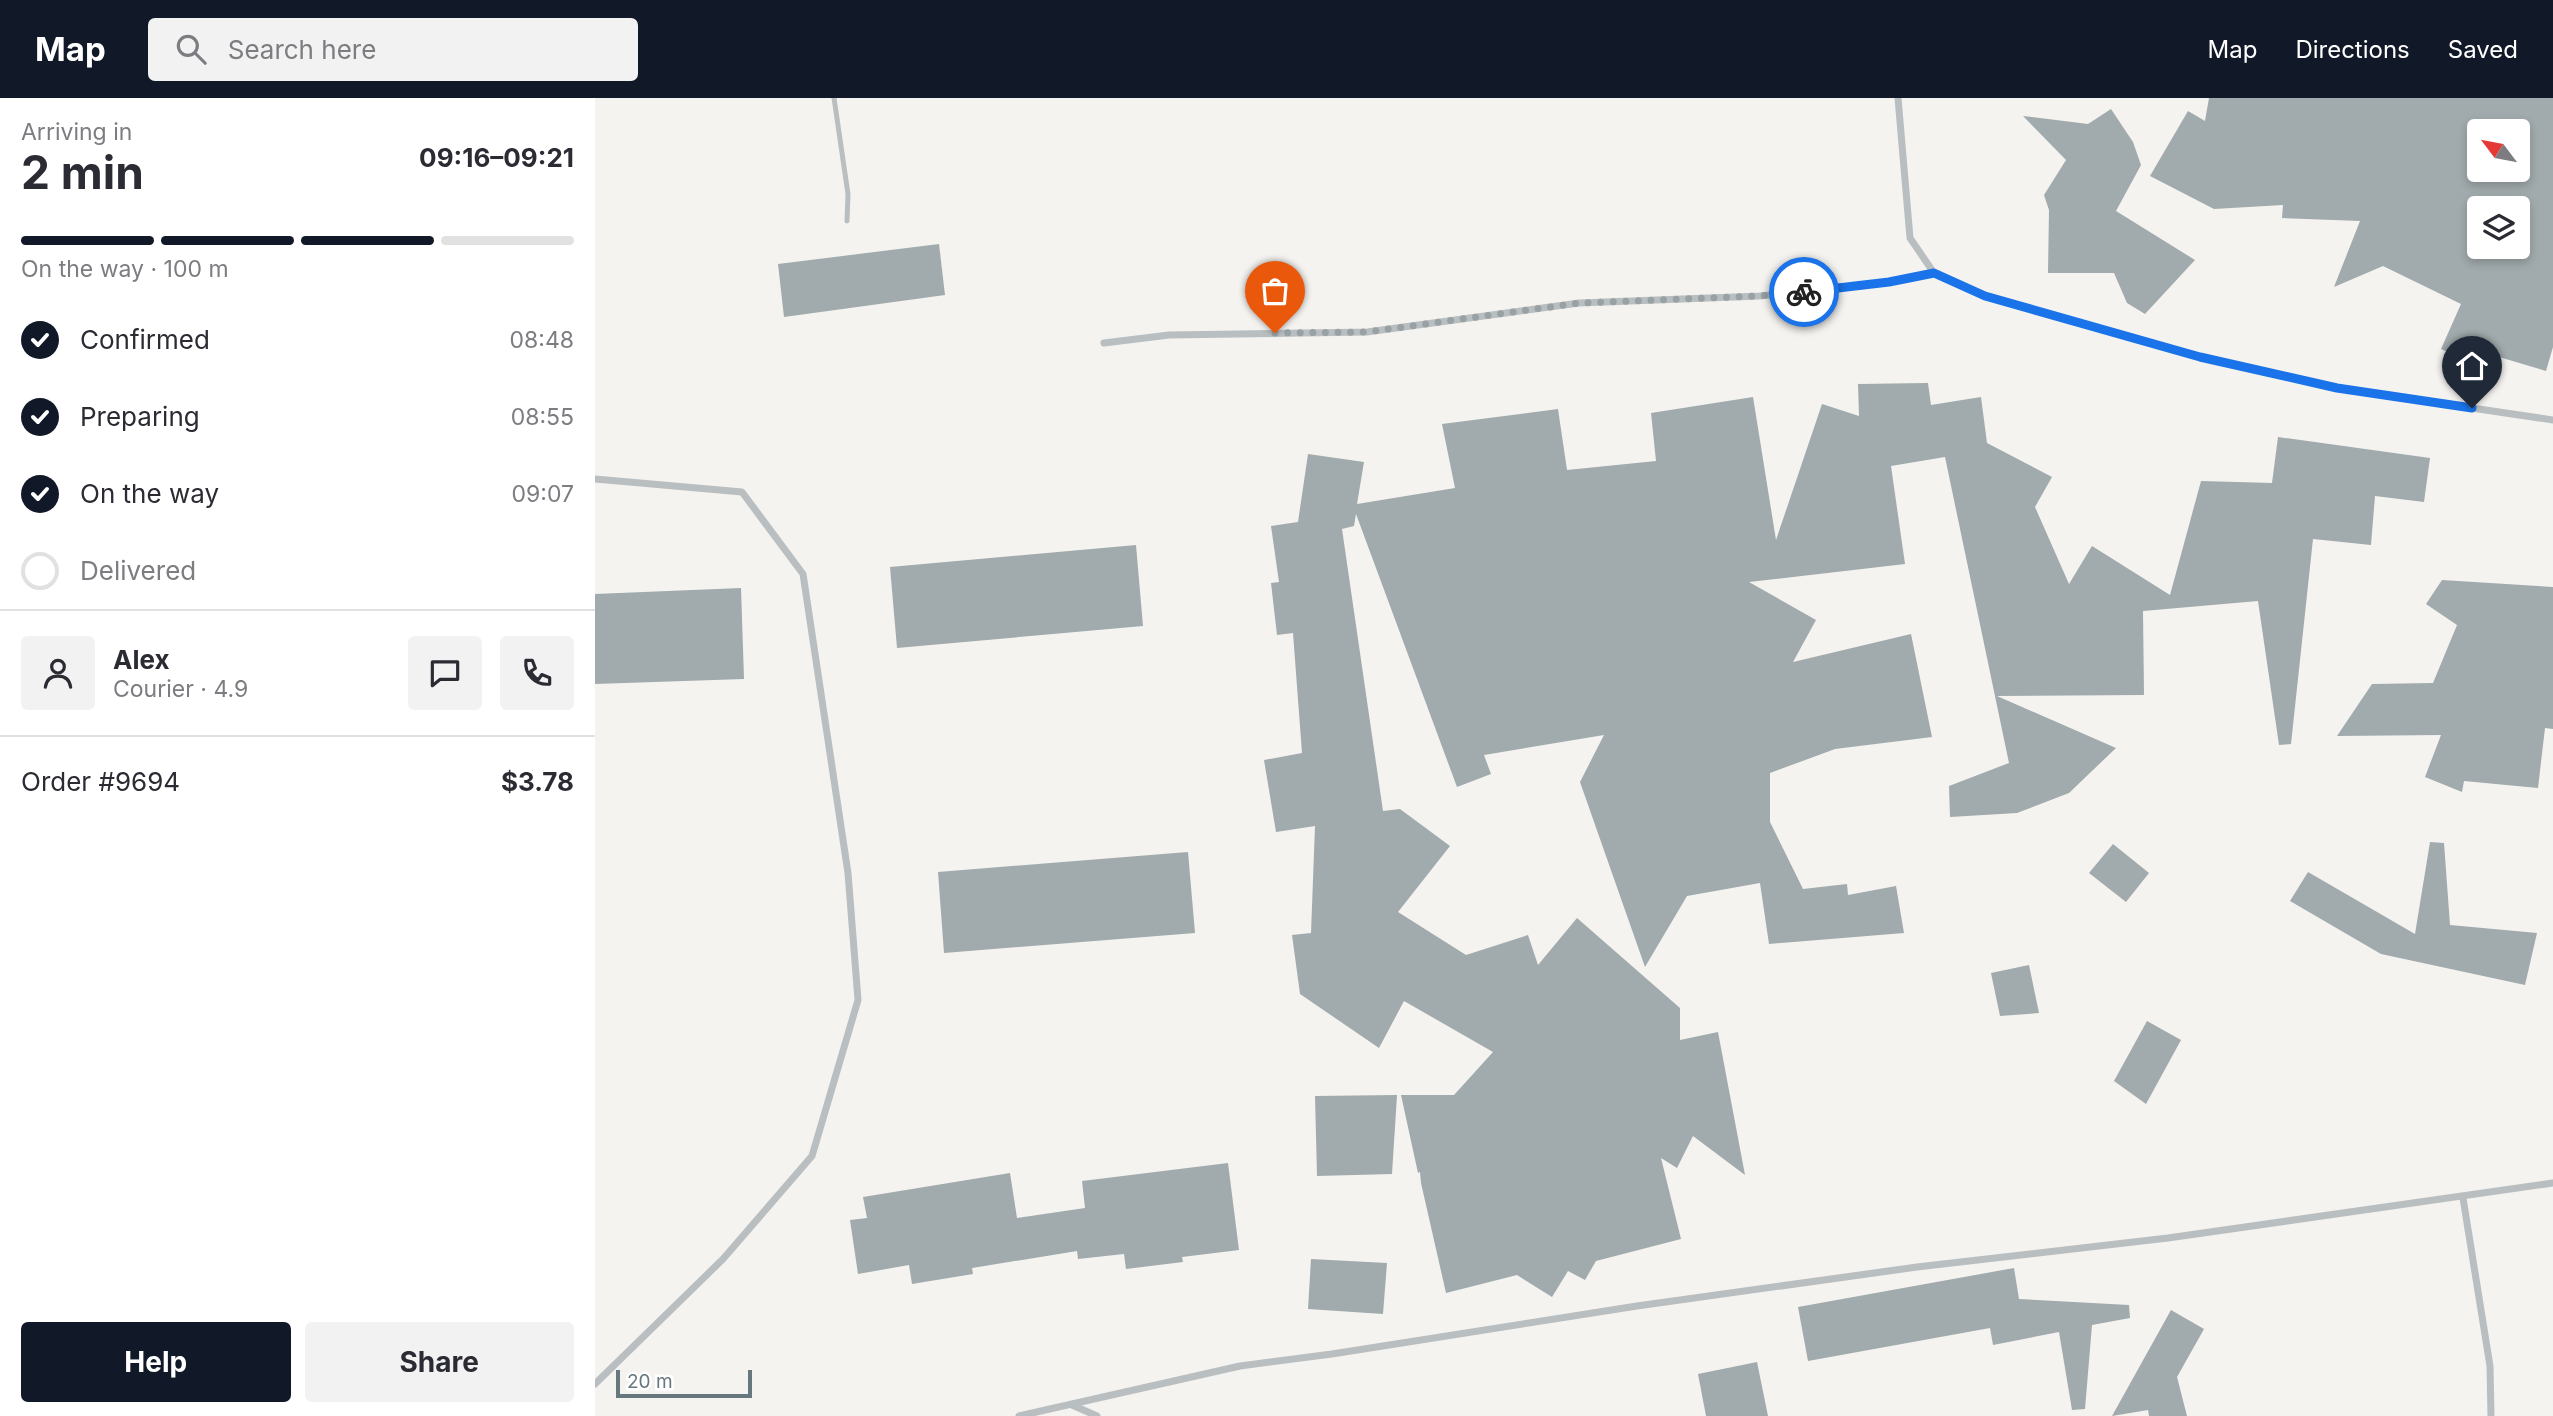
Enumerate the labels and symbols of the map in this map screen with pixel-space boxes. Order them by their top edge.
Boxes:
north arrow [2467,119,2531,182]
courier [1769,257,1839,327]
pin [1245,261,1305,333]
pin [2442,336,2502,408]
scale bar [616,1367,753,1399]

